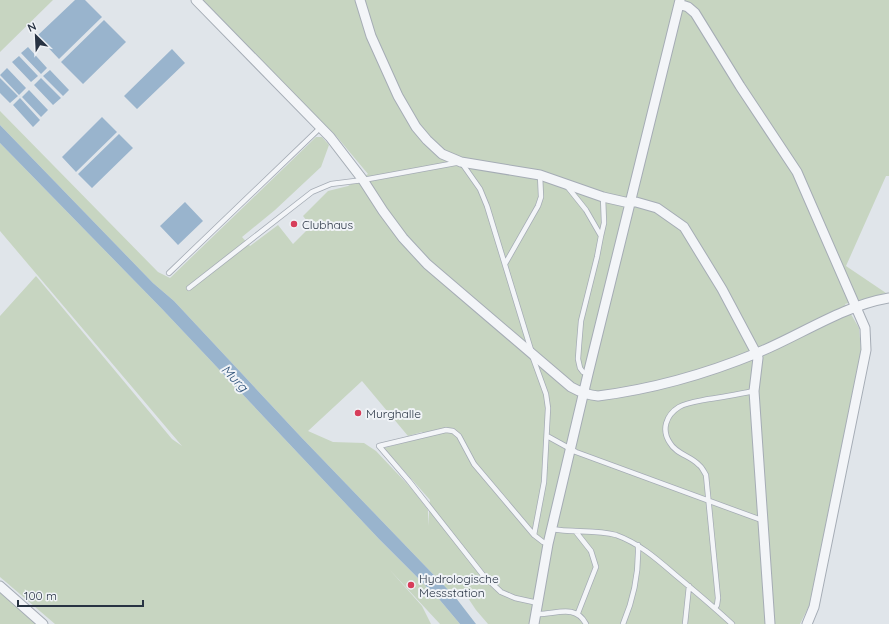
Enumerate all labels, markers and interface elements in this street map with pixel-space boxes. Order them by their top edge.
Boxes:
north arrow [16,16,56,56]
text: N [25,19,38,35]
place label: Clubhaus [302,217,353,232]
marker: Clubhaus [289,219,299,229]
water label: Murg [218,361,252,395]
place label: Murghalle [366,406,421,421]
marker: Murghalle [353,408,363,418]
place label: Hydrologische Messstation [419,571,499,600]
marker: Hydrologische Messstation [406,580,416,590]
scale bar [18,582,143,608]
text: 100 m [24,588,57,603]

